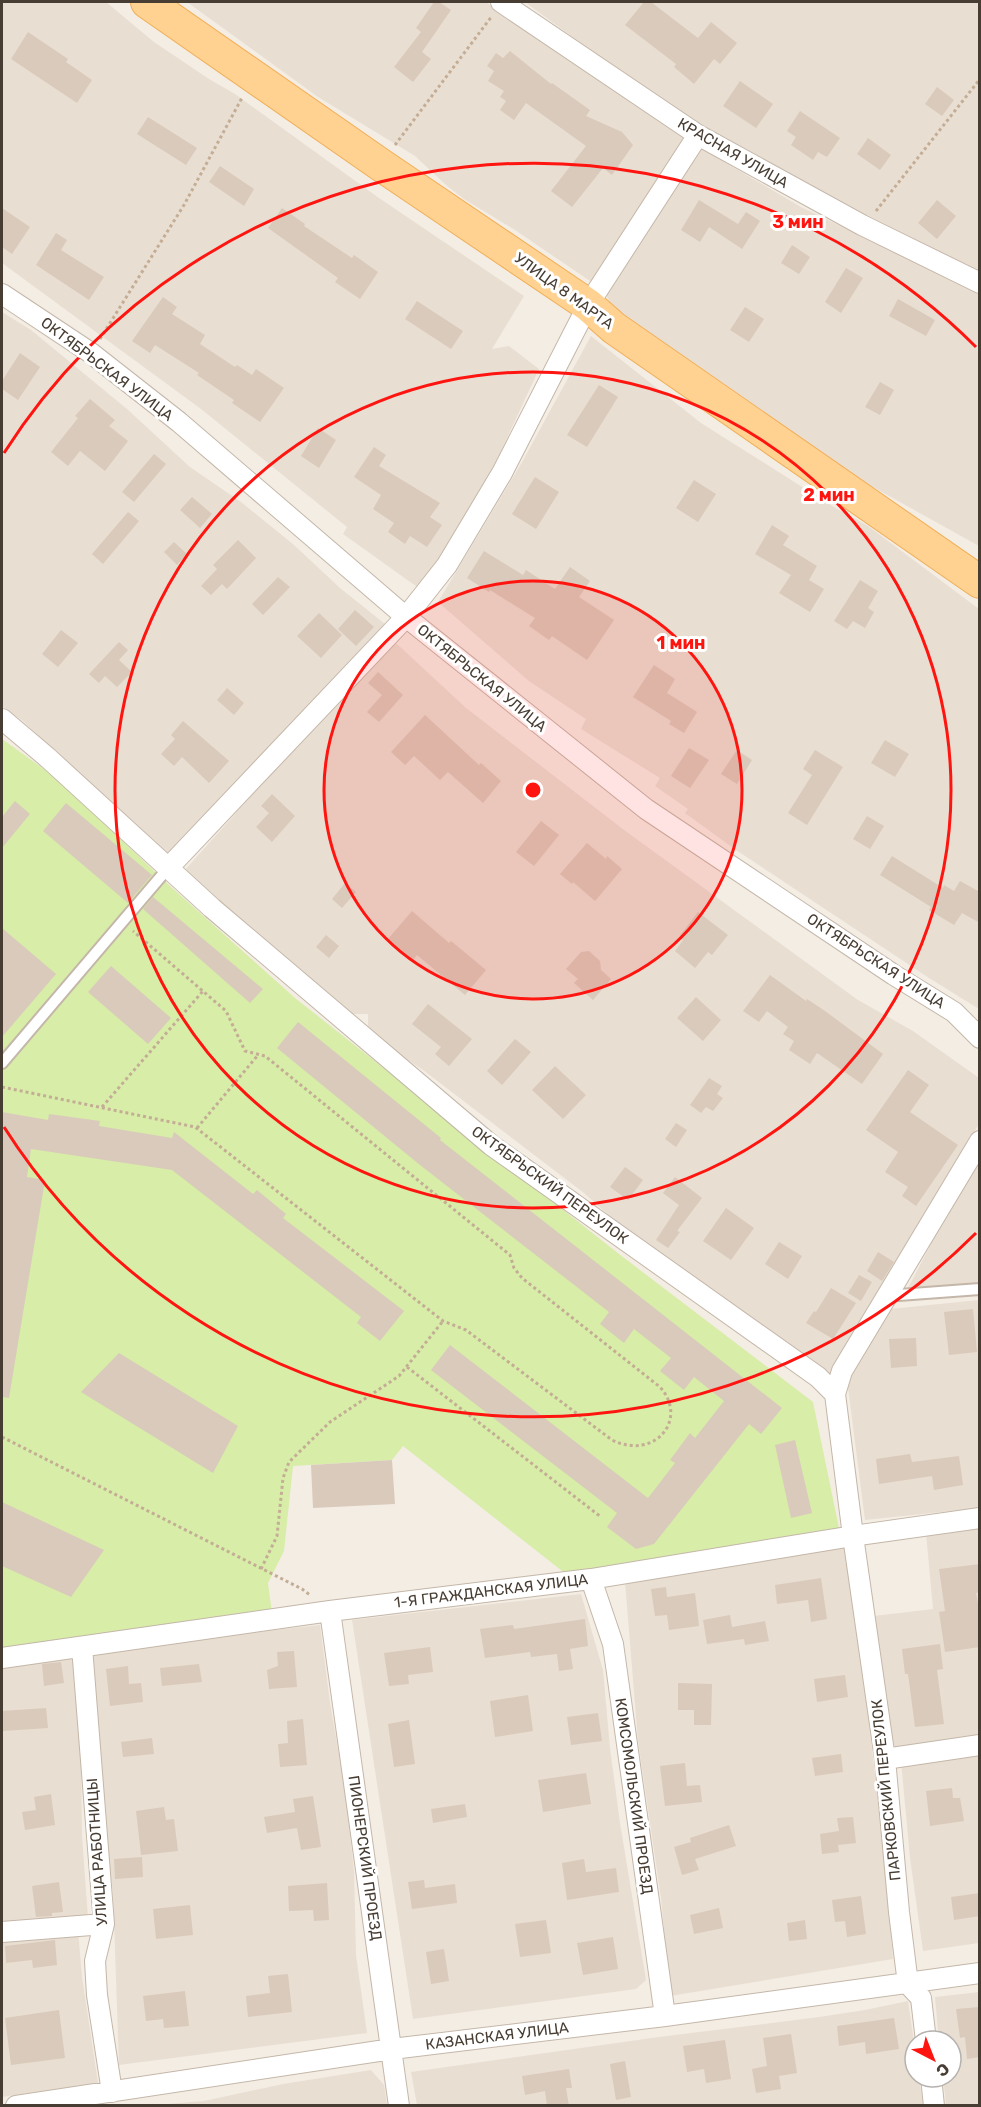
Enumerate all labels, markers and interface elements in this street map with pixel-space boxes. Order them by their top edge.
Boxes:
street label: КРАСНАЯ УЛИЦА [674,114,792,192]
text: 3 мин [772,211,824,233]
street label: УЛИЦА 8 МАРТА [511,249,617,333]
street label: ОКТЯБРЬСКАЯ УЛИЦА [37,313,177,425]
text: 2 мин [803,484,855,506]
street label: ОКТЯБРЬСКАЯ УЛИЦА [414,620,550,736]
text: 1 мин [657,632,705,654]
centre of rings [523,780,543,800]
street label: ОКТЯБРЬСКАЯ УЛИЦА [804,910,948,1012]
street label: ОКТЯБРЬСКИЙ ПЕРЕУЛОК [468,1122,632,1248]
street label: 1-Я ГРАЖДАНСКАЯ УЛИЦА [393,1570,589,1612]
street label: КОМСОМОЛЬСКИЙ ПРОЕЗД [611,1697,657,1896]
street label: ПАРКОВСКИЙ ПЕРЕУЛОК [867,1698,904,1882]
street label: ПИОНЕРСКИЙ ПРОЕЗД [345,1774,386,1942]
street label: УЛИЦА РАБОТНИЦЫ [83,1777,111,1927]
street label: КАЗАНСКАЯ УЛИЦА [424,2018,570,2054]
north arrow [903,2029,963,2089]
text: С [932,2059,953,2081]

